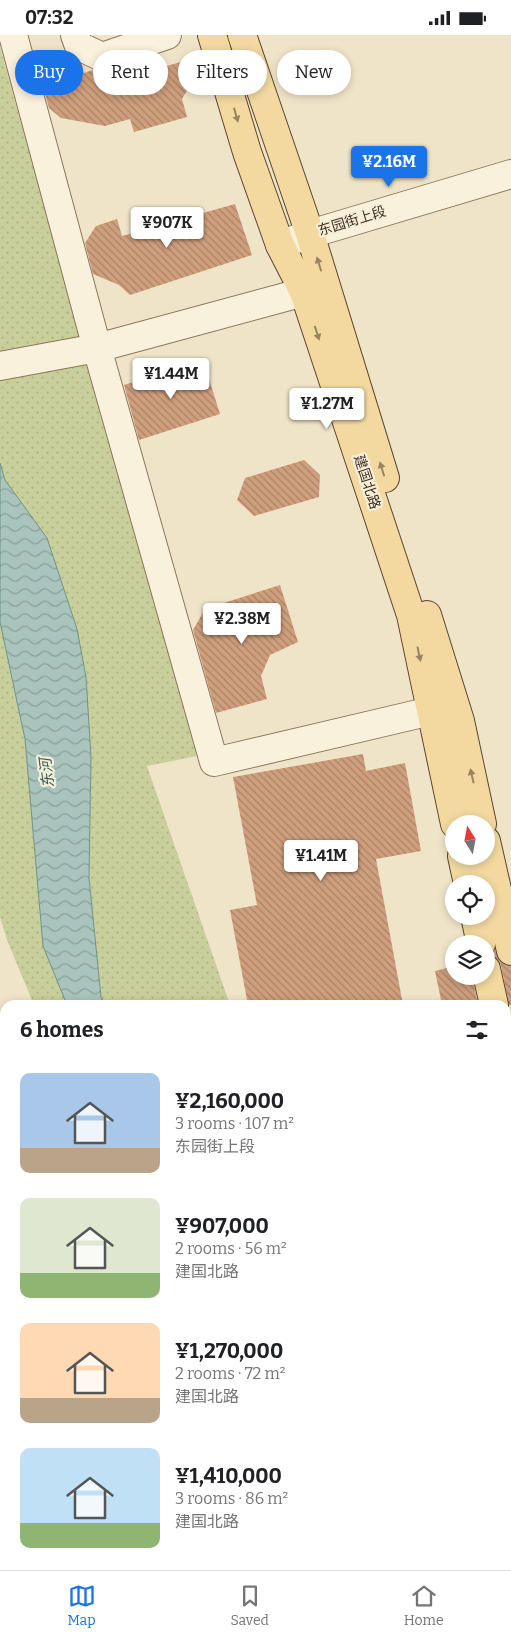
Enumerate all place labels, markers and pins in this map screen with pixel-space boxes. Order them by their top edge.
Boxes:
pin: ¥2.16M [348,145,430,188]
pin: ¥907K [132,207,202,249]
pin: ¥1.44M [130,357,212,400]
pin: ¥1.27M [286,387,368,430]
pin: ¥2.38M [201,603,283,645]
pin: ¥1.41M [280,839,362,882]

